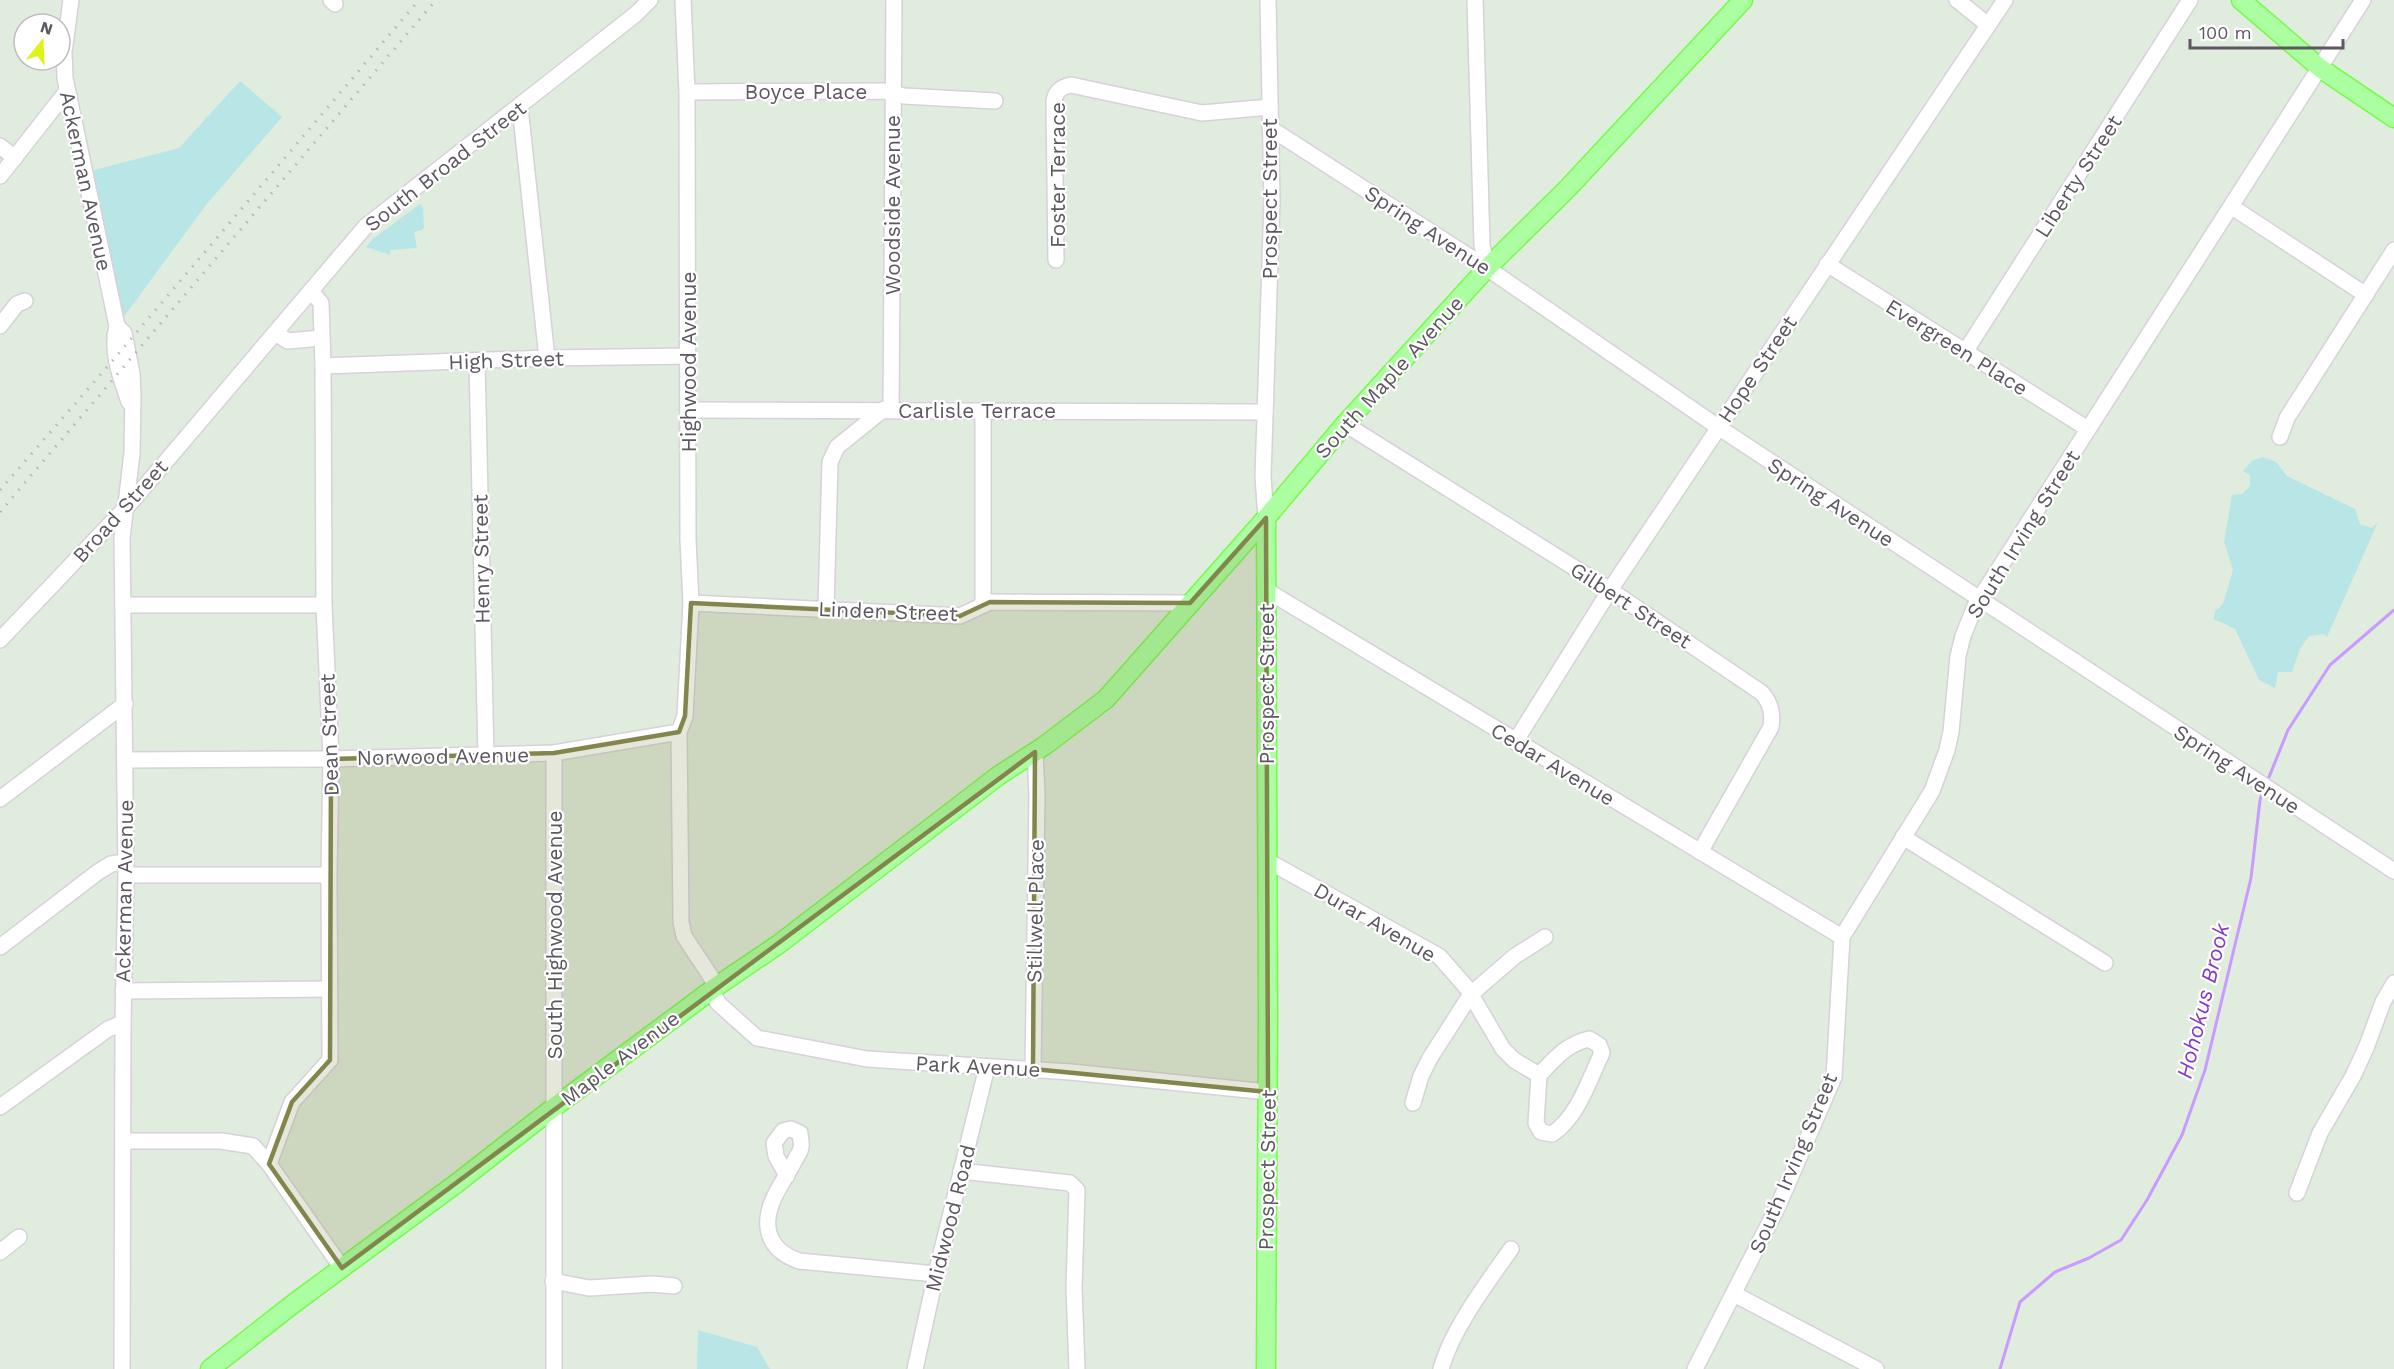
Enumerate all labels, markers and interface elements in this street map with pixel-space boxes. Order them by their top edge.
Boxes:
north arrow [12,12,72,72]
scale bar [2190,12,2343,50]
text: N [38,17,55,39]
text: 100 m [2199,22,2252,43]
street label: Boyce Place [745,79,867,104]
street label: Ackerman Avenue [55,89,117,273]
street label: South Broad Street [359,95,531,237]
street label: Foster Terrace [1045,102,1070,248]
street label: Liberty Street [2029,110,2127,242]
street label: Woodside Avenue [880,115,905,295]
street label: Prospect Street [1257,118,1282,279]
street label: Spring Avenue [1360,180,1496,280]
street label: Highwood Avenue [676,271,701,453]
street label: South Maple Avenue [1309,291,1469,463]
street label: Evergreen Place [1881,293,2033,401]
street label: Hope Street [1712,311,1802,427]
street label: High Street [448,345,564,375]
street label: Carlisle Terrace [898,398,1056,423]
street label: South Irving Street [1961,445,2085,623]
street label: Spring Avenue [1763,452,1899,552]
street label: Broad Street [67,454,173,568]
street label: Henry Street [467,494,495,624]
street label: Gilbert Street [1566,556,1697,654]
street label: Linden Street [818,596,958,626]
street label: Prospect Street [1254,603,1279,764]
street label: Dean Street [314,673,344,797]
street label: Cedar Avenue [1486,717,1620,811]
street label: Spring Avenue [2169,719,2305,819]
street label: Norwood Avenue [356,742,530,770]
street label: Ackerman Avenue [110,799,138,983]
street label: South Highwood Avenue [542,810,567,1060]
street label: Stillwell Place [1021,839,1049,983]
street label: Durar Avenue [1309,877,1441,967]
water label: Hohokus Brook [2172,920,2235,1081]
street label: Maple Avenue [556,1005,684,1111]
street label: Park Avenue [915,1050,1041,1082]
street label: South Irving Street [1744,1069,1842,1257]
street label: Prospect Street [1253,1089,1281,1251]
street label: Midwood Road [920,1142,980,1294]

